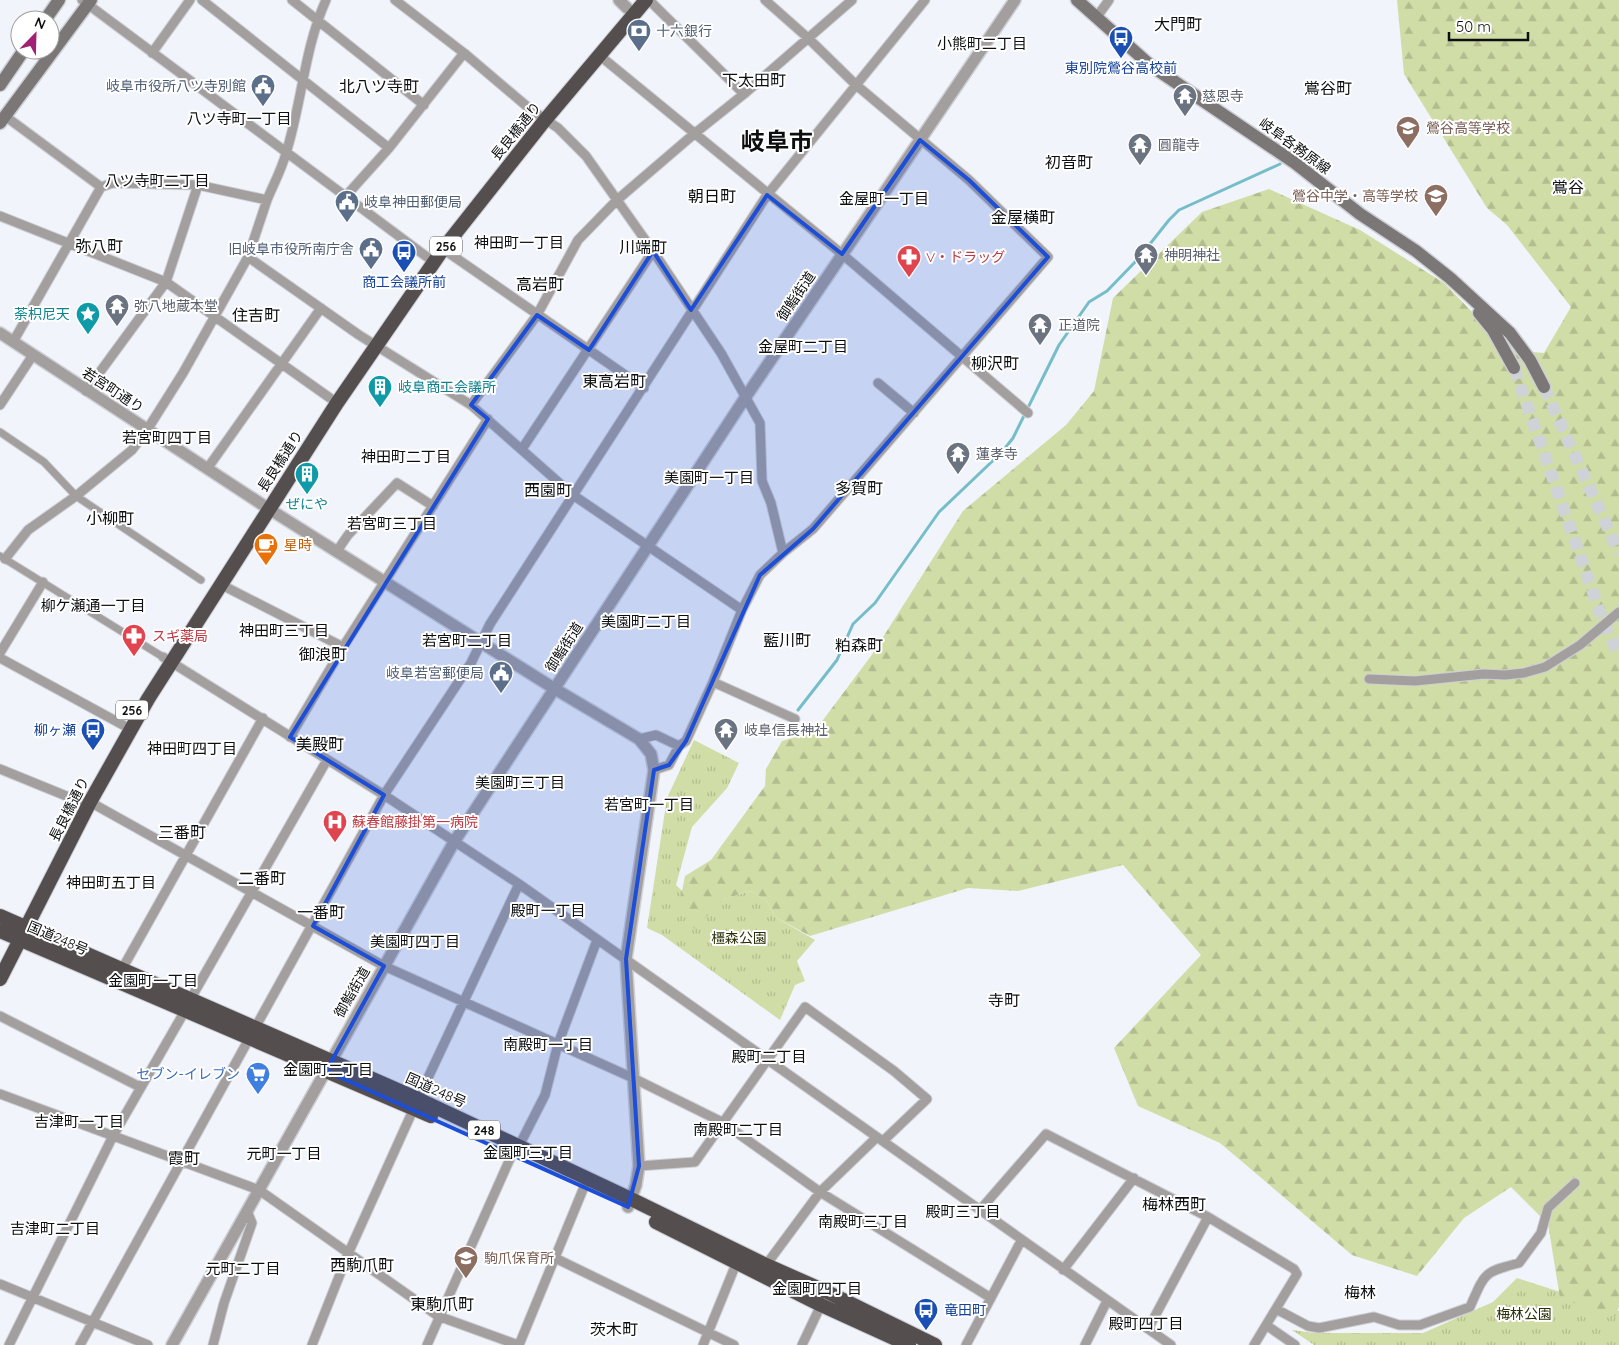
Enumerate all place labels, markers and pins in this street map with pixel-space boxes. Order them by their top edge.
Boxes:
bank icon: 十六銀行 [626,18,652,52]
place label: 十六銀行 [656,22,712,40]
bus stop icon: 東別院鶯谷高校前 [1108,25,1134,59]
place label: 東別院鶯谷高校前 [1065,59,1177,77]
public building icon: 岐阜市役所八ツ寺別館 [250,73,276,107]
place label: 岐阜市役所八ツ寺別館 [106,77,246,95]
temple icon: 慈恩寺 [1172,83,1198,117]
place label: 慈恩寺 [1202,87,1244,105]
school or university icon: 鶯谷高等学校 [1395,115,1421,149]
place label: 鶯谷高等学校 [1426,119,1510,137]
temple icon: 圓龍寺 [1127,132,1153,166]
place label: 圓龍寺 [1158,136,1200,154]
school or university icon: 鶯谷中学・高等学校 [1423,183,1449,217]
place label: 鶯谷中学・高等学校 [1292,187,1418,205]
public building icon: 岐阜神田郵便局 [334,189,360,223]
place label: 岐阜神田郵便局 [364,193,462,211]
public building icon: 旧岐阜市役所南庁舎 [358,236,384,270]
bus stop icon: 商工会議所前 [391,239,417,273]
place label: 旧岐阜市役所南庁舎 [228,240,354,258]
temple icon: 神明神社 [1133,242,1159,276]
pharmacy icon: V・ドラッグ [896,244,922,278]
place label: 神明神社 [1164,246,1220,264]
place label: V・ドラッグ [926,248,1005,266]
place label: 商工会議所前 [362,273,446,291]
temple icon: 弥八地蔵本堂 [104,293,130,327]
place label: 弥八地蔵本堂 [134,297,218,315]
place icon: 荼枳尼天 [75,301,101,335]
place label: 荼枳尼天 [14,305,70,323]
temple icon: 正道院 [1027,312,1053,346]
place label: 正道院 [1058,316,1100,334]
building icon: 岐阜商工会議所 [367,374,393,408]
place label: 岐阜商工会議所 [398,378,496,396]
temple icon: 蓮孝寺 [945,441,971,475]
place label: 蓮孝寺 [976,445,1018,463]
building icon: ぜにや [294,461,320,495]
place label: ぜにや [286,495,328,513]
cafe icon: 星時 [253,532,279,566]
place label: 星時 [284,536,312,554]
pharmacy icon: スギ薬局 [121,623,147,657]
place label: スギ薬局 [152,627,208,645]
public building icon: 岐阜若宮郵便局 [488,660,514,694]
place label: 岐阜若宮郵便局 [386,664,484,682]
bus stop icon: 柳ヶ瀬 [80,717,106,751]
temple icon: 岐阜信長神社 [713,717,739,751]
place label: 柳ヶ瀬 [34,721,76,739]
place label: 岐阜信長神社 [744,721,828,739]
hospital icon: 蘇春館藤掛第一病院 [322,809,348,843]
place label: 蘇春館藤掛第一病院 [352,813,478,831]
supermarket icon: セブン-イレブン [245,1061,271,1095]
place label: セブン-イレブン [137,1065,240,1083]
school or university icon: 駒爪保育所 [453,1245,479,1279]
place label: 駒爪保育所 [484,1249,554,1267]
bus stop icon: 竜田町 [913,1297,939,1331]
place label: 竜田町 [944,1301,986,1319]

